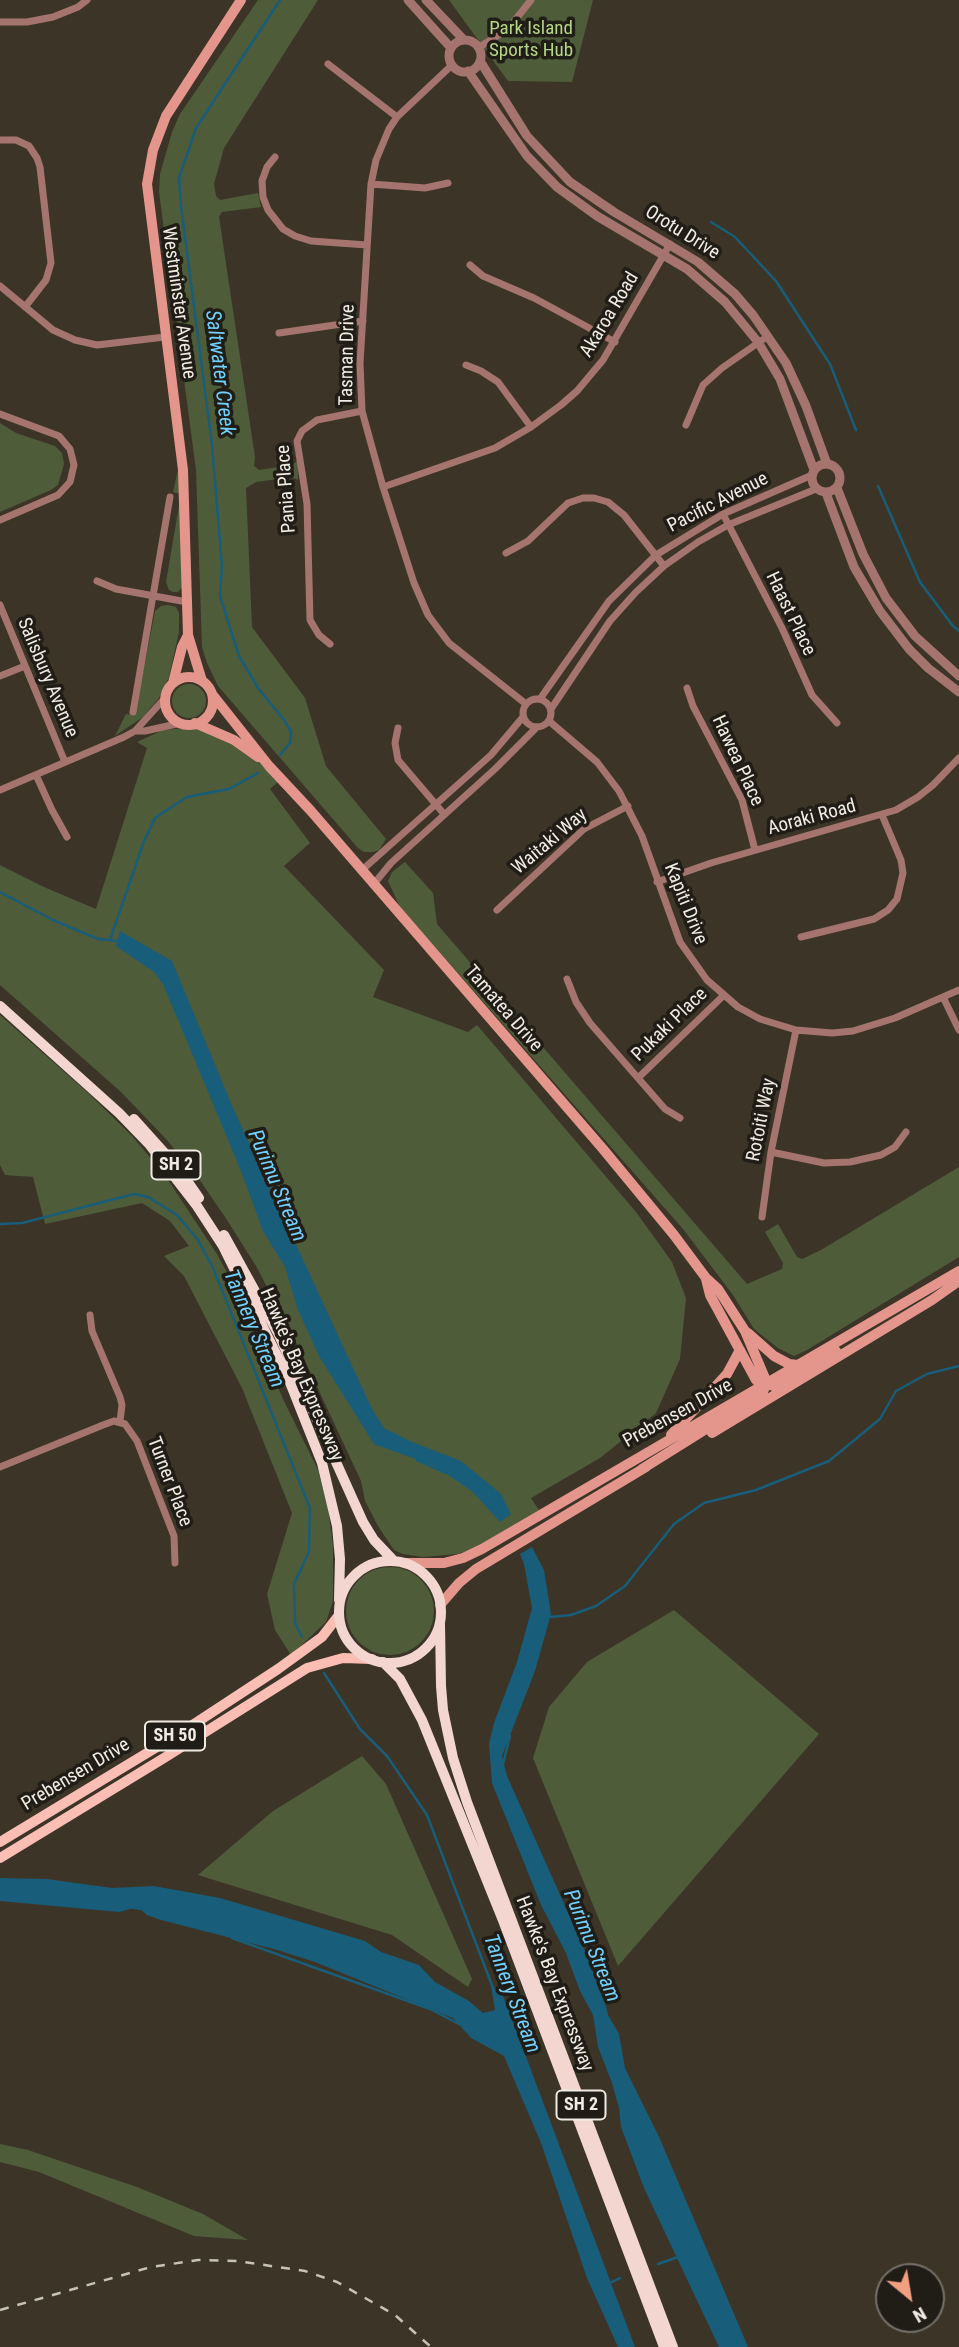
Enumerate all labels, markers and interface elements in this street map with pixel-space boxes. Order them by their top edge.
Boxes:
park label: Park Island Sports Hub [489,18,573,62]
street label: Orotu Drive [640,201,724,265]
street label: Westminster Avenue [156,226,200,380]
street label: Akaroa Road [576,268,644,362]
street label: Tasman Drive [336,304,360,406]
water label: Saltwater Creek [199,309,239,437]
street label: Pania Place [273,444,301,534]
street label: Pacific Avenue [664,468,772,538]
street label: Haast Place [760,568,820,660]
street label: Salisbury Avenue [12,615,82,741]
street label: Hawea Place [706,712,768,810]
street label: Aoraki Road [765,795,859,841]
street label: Waitaki Way [508,804,592,880]
street label: Kapiti Drive [658,860,712,948]
street label: Tamatea Drive [459,961,547,1057]
street label: Pukaki Place [627,983,713,1067]
street label: Rotoiti Way [743,1076,781,1164]
water label: Purimu Stream [241,1126,311,1246]
road number: SH 2 [152,1150,200,1180]
water label: Tannery Stream [217,1266,289,1392]
street label: Hawke's Bay Expressway [254,1285,348,1465]
street label: Prebensen Drive [619,1375,737,1453]
street label: Turner Place [142,1434,196,1530]
road number: SH 50 [145,1722,205,1750]
street label: Prebensen Drive [18,1734,134,1816]
water label: Purimu Stream [557,1886,625,2006]
street label: Hawke's Bay Expressway [510,1893,598,2075]
water label: Tannery Stream [477,1931,545,2057]
road number: SH 2 [556,2090,606,2120]
north arrow [875,2263,945,2333]
text: N [909,2302,931,2328]

